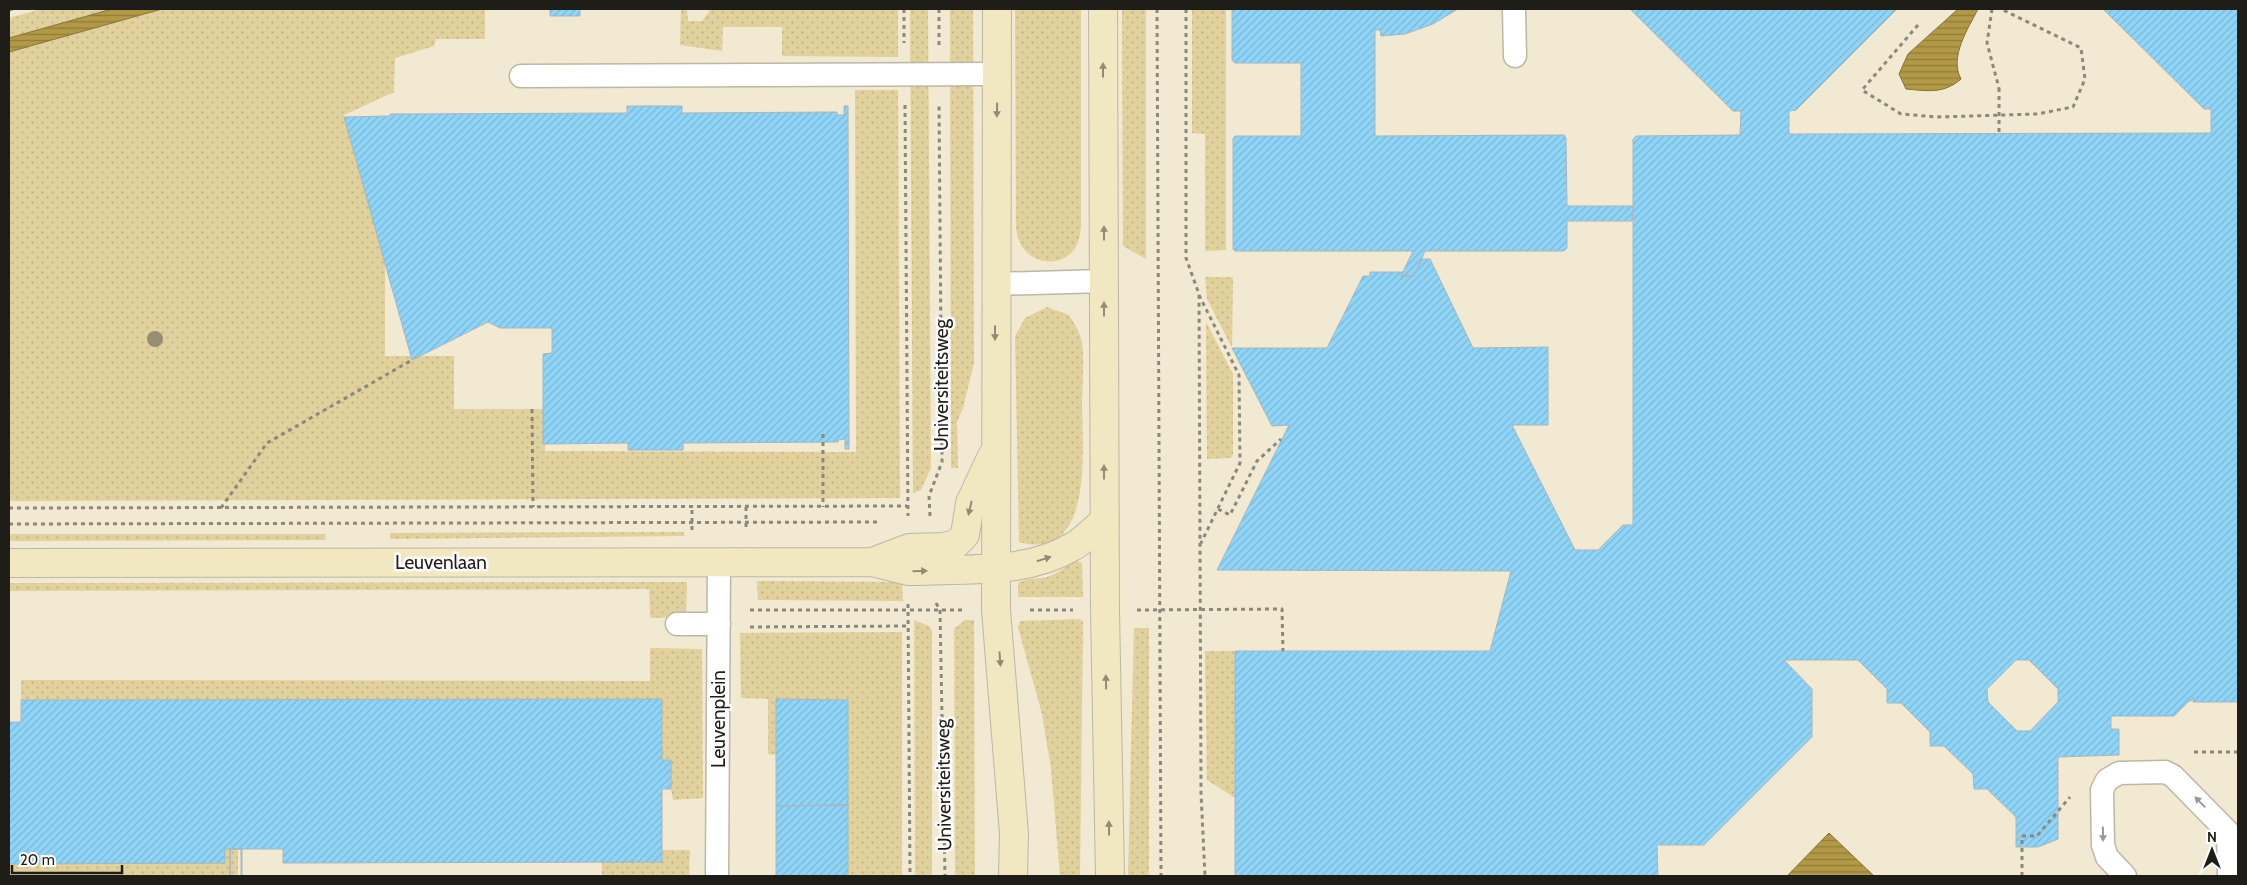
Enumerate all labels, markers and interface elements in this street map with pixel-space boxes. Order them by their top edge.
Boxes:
one-way arrow [1099,62,1107,78]
one-way arrow [993,102,1001,118]
one-way arrow [1100,224,1108,240]
one-way arrow [1100,301,1108,317]
street label: Universiteitsweg [930,318,953,451]
one-way arrow [991,325,999,341]
one-way arrow [1100,463,1108,479]
one-way arrow [966,501,974,516]
street label: Leuvenlaan [395,551,487,574]
one-way arrow [1037,555,1052,563]
one-way arrow [912,567,928,575]
one-way arrow [996,651,1004,667]
street label: Leuvenplein [707,670,730,768]
one-way arrow [1102,673,1110,689]
street label: Universiteitsweg [931,718,956,851]
one-way arrow [2194,796,2206,808]
one-way arrow [1105,819,1113,835]
north arrow [2187,825,2237,875]
one-way arrow [2099,827,2107,843]
text: N [2207,828,2217,846]
scale bar [12,842,122,874]
text: 20 m [20,851,55,869]

